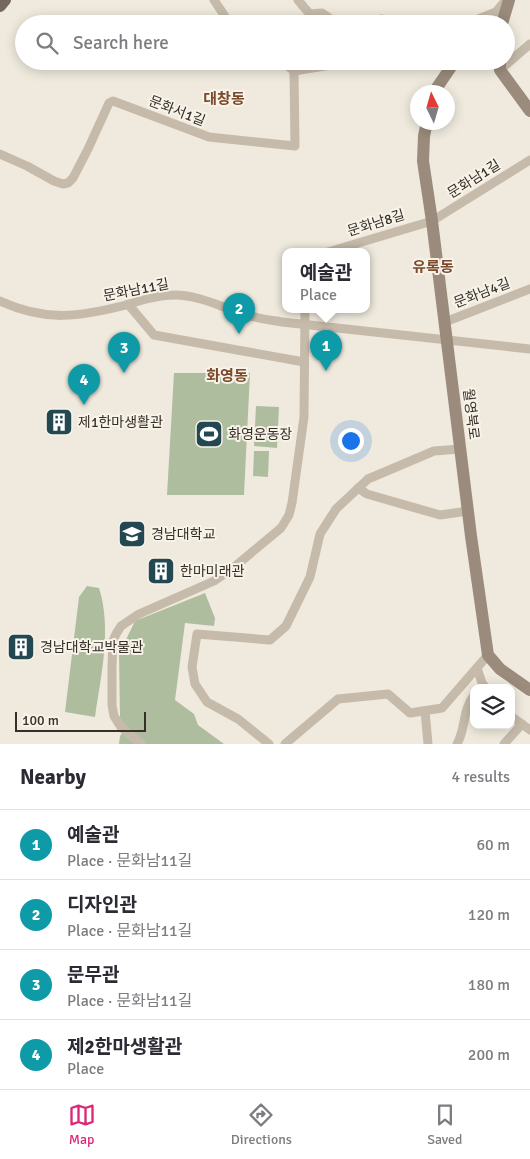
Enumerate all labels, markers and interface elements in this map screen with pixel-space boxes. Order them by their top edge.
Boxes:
search box [15,15,515,70]
icon: search [33,29,61,57]
text: Search here [73,31,169,55]
north arrow [410,85,455,130]
district label: 대창동 [203,90,245,108]
street label: 문화서1길 [146,92,208,130]
street label: 문화남1길 [444,156,504,202]
street label: 문화남8길 [345,206,407,240]
popup [282,248,370,313]
district label: 유록동 [412,258,454,276]
text: 예술관 [300,261,352,285]
street label: 문화남4길 [451,274,513,312]
street label: 문화남11길 [102,275,170,305]
text: Place [300,285,337,305]
pin: 2 [223,293,255,334]
pin: 1 [310,330,342,371]
pin: 3 [108,332,140,373]
pin: 4 [68,364,100,405]
district label: 화영동 [206,367,248,385]
street label: 월영북로 [459,387,483,441]
building icon: 제1한마생활관 [44,407,74,437]
place label: 제1한마생활관 [78,414,163,431]
sports icon: 화영운동장 [194,419,224,449]
place label: 화영운동장 [228,426,293,443]
your location [338,428,364,454]
school or university icon: 경남대학교 [117,519,147,549]
place label: 경남대학교 [151,526,216,543]
building icon: 한마미래관 [146,556,176,586]
place label: 한마미래관 [180,563,245,580]
building icon: 경남대학교박물관 [6,632,36,662]
place label: 경남대학교박물관 [40,639,143,656]
map controls [470,684,515,729]
button: layers [470,684,515,729]
scale bar [15,709,146,732]
text: 100 m [22,712,59,729]
text: Nearby [20,764,86,790]
text: 4 results [451,767,510,787]
text: 예술관 [67,823,119,847]
text: 1 [32,835,40,855]
text: 60 m [476,835,510,855]
text: Place · 문화남11길 [67,851,192,871]
text: 디자인관 [67,893,137,917]
text: 2 [32,905,40,925]
text: 120 m [468,905,510,925]
text: Place · 문화남11길 [67,921,192,941]
text: 문무관 [67,963,119,987]
text: 3 [32,975,40,995]
text: 180 m [468,975,510,995]
text: Place · 문화남11길 [67,991,192,1011]
text: 제2한마생활관 [67,1035,182,1059]
text: 4 [32,1045,40,1065]
text: 200 m [468,1045,510,1065]
text: Place [67,1059,104,1079]
tab: Map [68,1101,96,1148]
tab: Directions [231,1101,292,1148]
tab: Saved [427,1101,462,1148]

